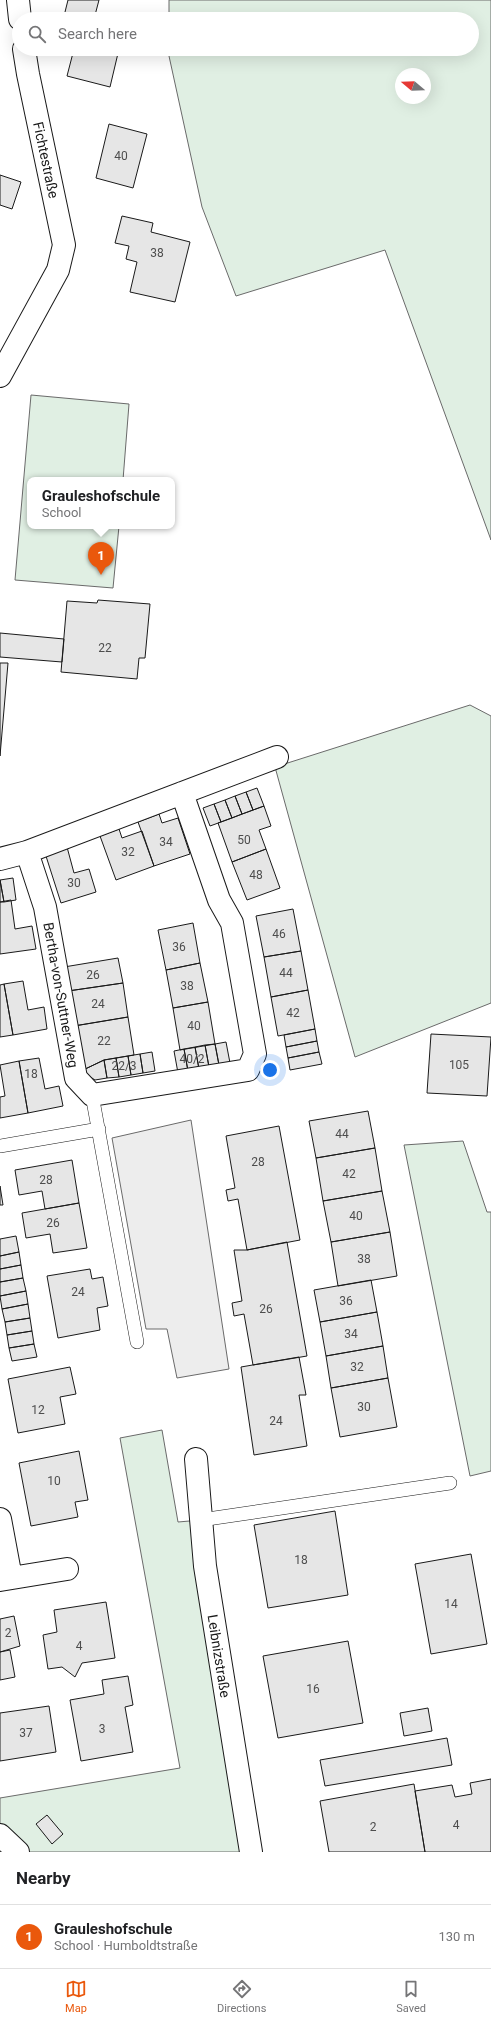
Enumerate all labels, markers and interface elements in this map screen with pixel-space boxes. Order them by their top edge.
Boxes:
search box [12,12,479,56]
icon: search [26,23,48,45]
text: Search here [58,25,137,43]
north arrow [395,68,431,104]
street label: Fichtestraße [30,120,62,200]
house number: 40 [114,149,128,163]
house number: 38 [150,246,164,260]
popup [27,477,175,529]
text: Grauleshofschule [42,487,160,505]
text: School [42,505,82,520]
pin: 1 [88,542,114,575]
house number: 22 [98,641,112,655]
house number: 50 [237,833,251,847]
house number: 34 [159,835,173,849]
house number: 32 [121,845,135,859]
house number: 48 [249,868,263,882]
house number: 30 [67,876,81,890]
street label: Bertha-von-Suttner-Weg [40,921,82,1069]
house number: 46 [272,927,286,941]
house number: 36 [172,940,186,954]
house number: 44 [279,966,293,980]
house number: 26 [86,968,100,982]
house number: 38 [180,979,194,993]
house number: 24 [91,997,105,1011]
house number: 42 [286,1006,300,1020]
house number: 40 [187,1019,201,1033]
house number: 22 [97,1034,111,1048]
house number: 40/2 [179,1052,205,1066]
house number: 105 [449,1058,469,1072]
house number: 22/3 [111,1059,137,1073]
your location [260,1060,280,1080]
house number: 18 [24,1067,38,1081]
house number: 44 [335,1127,349,1141]
house number: 28 [251,1155,265,1169]
house number: 42 [342,1167,356,1181]
house number: 28 [39,1173,53,1187]
house number: 40 [349,1209,363,1223]
house number: 26 [46,1216,60,1230]
house number: 38 [357,1252,371,1266]
house number: 24 [71,1285,85,1299]
house number: 36 [339,1294,353,1308]
house number: 26 [259,1302,273,1316]
house number: 34 [344,1327,358,1341]
house number: 32 [350,1360,364,1374]
house number: 30 [357,1400,371,1414]
house number: 12 [31,1403,45,1417]
house number: 24 [269,1414,283,1428]
house number: 10 [47,1474,61,1488]
house number: 18 [294,1553,308,1567]
house number: 14 [444,1597,458,1611]
street label: Leibnizstraße [205,1613,233,1699]
house number: 2 [5,1626,12,1640]
house number: 4 [76,1639,83,1653]
house number: 16 [306,1682,320,1696]
house number: 3 [99,1722,105,1736]
house number: 37 [19,1726,33,1740]
house number: 4 [453,1818,460,1832]
house number: 2 [370,1820,377,1834]
text: Nearby [16,1868,71,1888]
text: Grauleshofschule [54,1920,172,1938]
text: 1 [25,1929,33,1944]
text: 130 m [438,1929,475,1944]
text: School · Humboldtstraße [54,1938,198,1953]
tab: Map [65,1978,87,2015]
tab: Directions [217,1978,266,2015]
tab: Saved [396,1978,426,2015]

